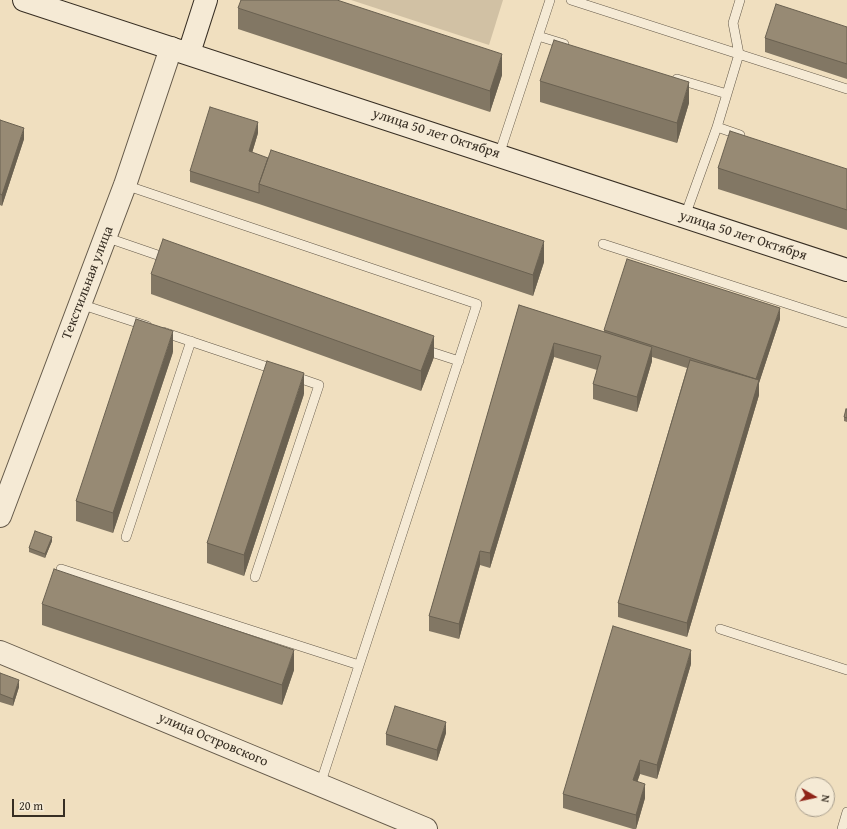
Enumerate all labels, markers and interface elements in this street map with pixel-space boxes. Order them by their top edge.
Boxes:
street label: улица 50 лет Октября [370,105,502,163]
street label: улица 50 лет Октября [677,207,809,265]
street label: Текстильная улица [59,224,117,342]
street label: улица Островского [156,709,270,771]
north arrow [795,777,835,817]
scale bar [14,791,67,817]
text: N [817,794,834,804]
text: 20 m [19,797,43,814]

